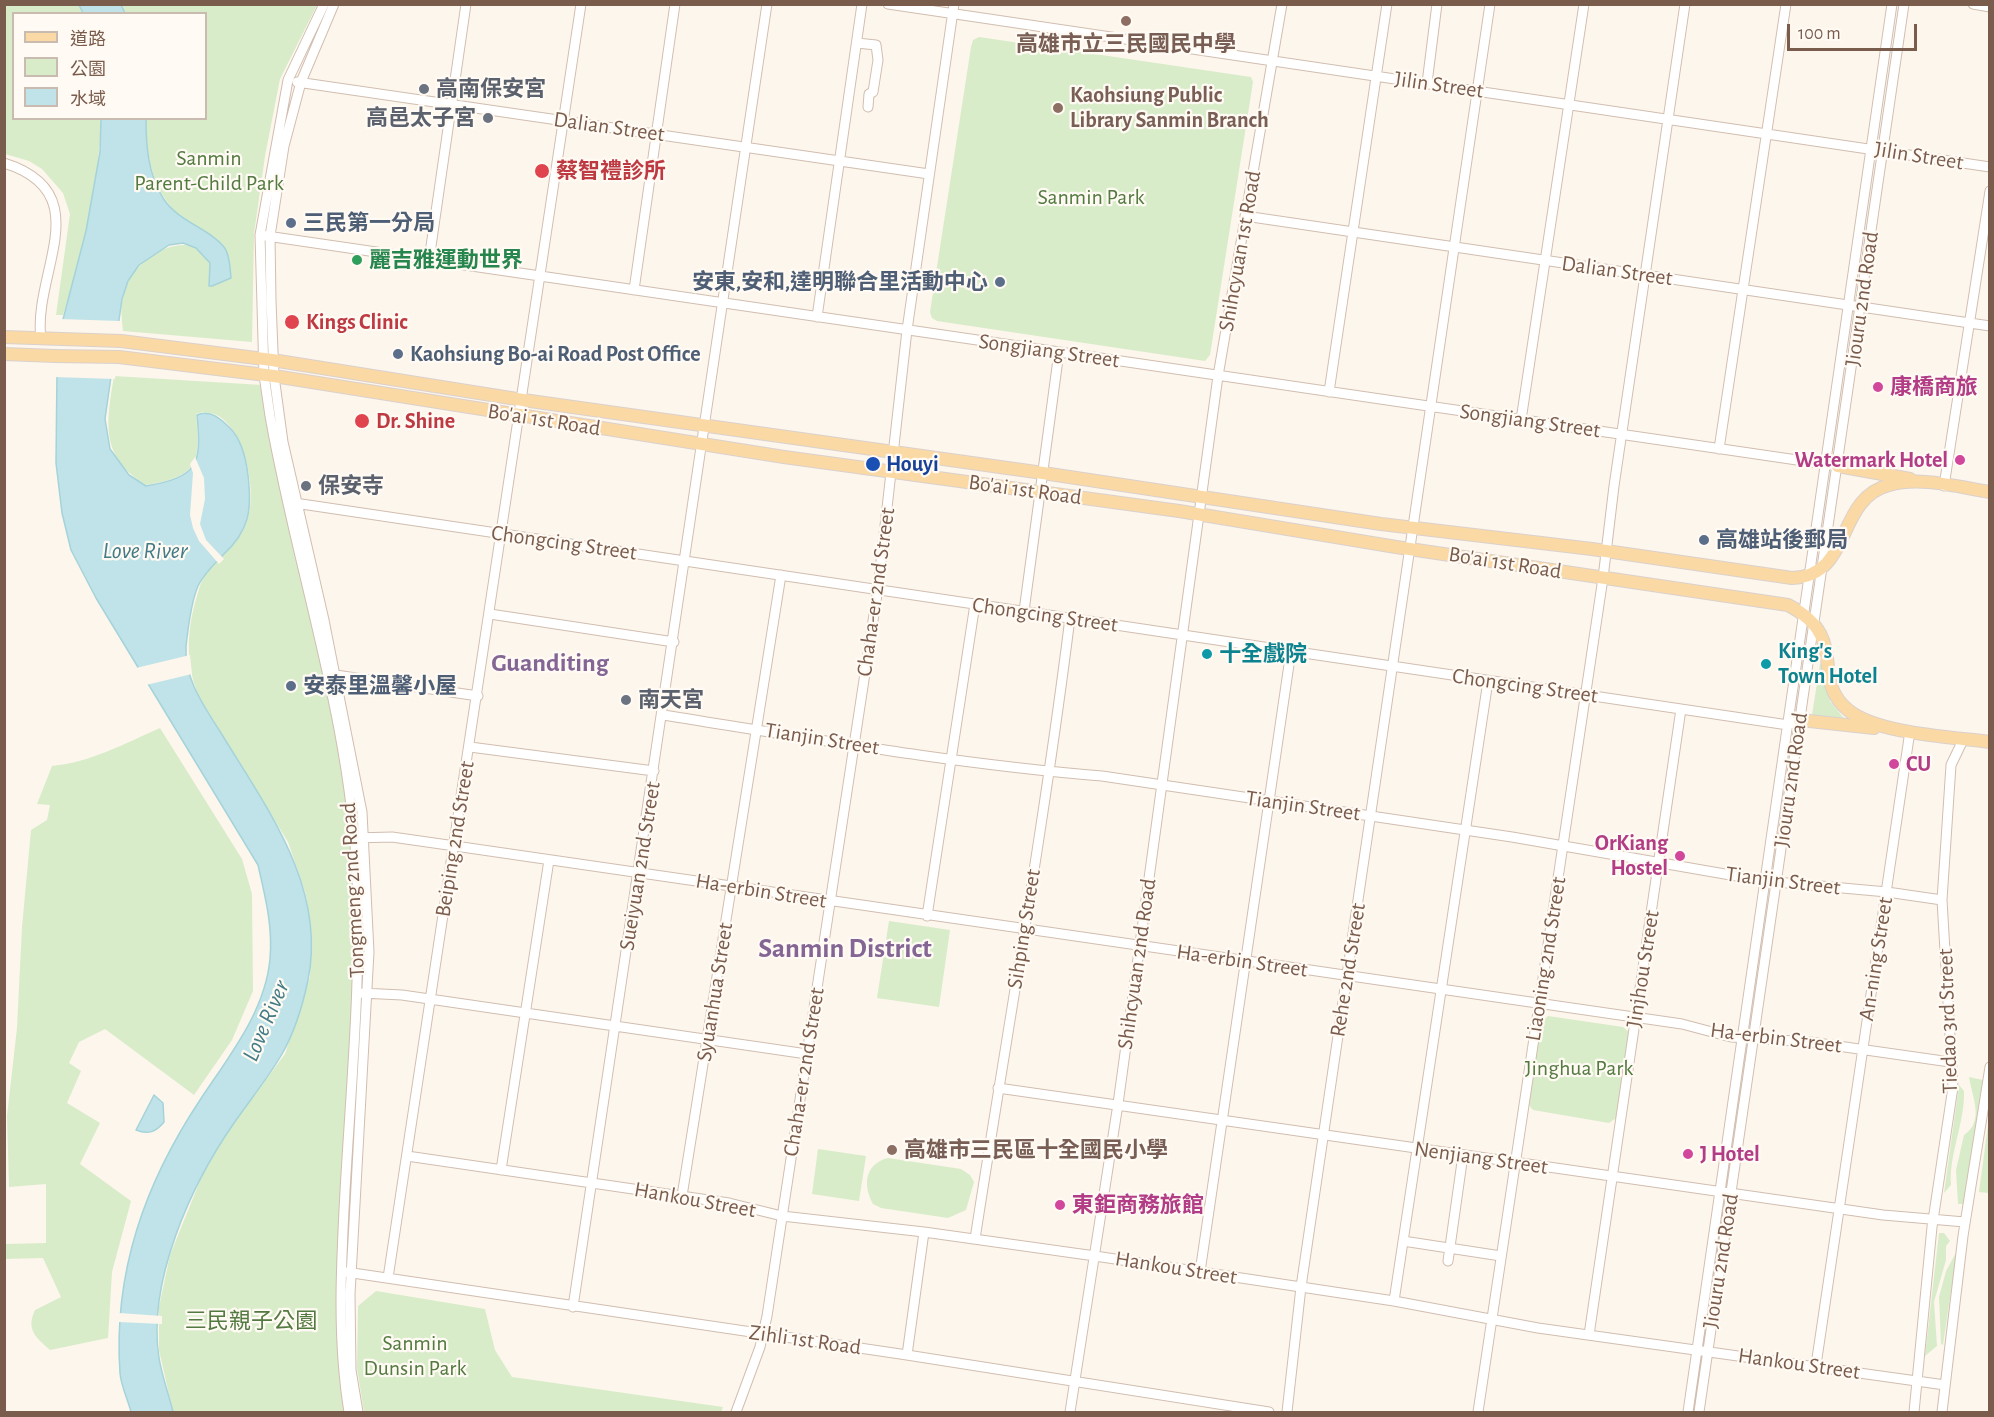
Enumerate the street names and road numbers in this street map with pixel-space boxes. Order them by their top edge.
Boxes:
street label: Jilin Street [1393,66,1485,104]
street label: Dalian Street [552,106,666,148]
street label: Jilin Street [1873,136,1965,176]
street label: Shihcyuan 1st Road [1213,169,1267,333]
street label: Jiouru 2nd Road [1839,230,1885,368]
street label: Dalian Street [1560,250,1674,292]
street label: Songjiang Street [977,328,1121,374]
street label: Bo'ai 1st Road [486,398,602,442]
street label: Songjiang Street [1458,398,1602,444]
street label: Bo'ai 1st Road [967,469,1083,511]
street label: Chaha-er 2nd Street [851,506,901,678]
street label: Chongcing Street [489,520,639,566]
street label: Bo'ai 1st Road [1447,541,1563,585]
street label: Chongcing Street [970,592,1120,638]
street label: Chongcing Street [1450,663,1600,709]
street label: Jiouru 2nd Road [1768,711,1814,849]
street label: Tianjin Street [763,717,881,761]
street label: Beiping 2nd Street [430,759,480,919]
street label: Sueiyuan 2nd Street [614,780,666,952]
street label: Tianjin Street [1244,785,1362,827]
street label: Tongmeng 2nd Road [335,802,371,978]
street label: Tianjin Street [1724,861,1842,901]
street label: Sihping Street [1001,867,1047,991]
street label: Ha-erbin Street [694,868,828,914]
street label: Liaoning 2nd Street [1520,875,1572,1043]
street label: Shihcyuan 2nd Road [1112,877,1162,1051]
street label: An-ning Street [1853,895,1899,1023]
street label: Rehe 2nd Street [1324,901,1372,1039]
street label: Jinjhou Street [1621,909,1665,1029]
street label: Syuanhua Street [691,921,739,1063]
street label: Ha-erbin Street [1175,939,1309,983]
street label: Tiedao 3rd Street [1932,948,1964,1094]
street label: Chaha-er 2nd Street [778,986,830,1158]
street label: Ha-erbin Street [1709,1017,1843,1059]
street label: Nenjiang Street [1412,1136,1550,1180]
street label: Hankou Street [632,1176,758,1224]
street label: Jiouru 2nd Road [1697,1192,1745,1330]
street label: Hankou Street [1113,1245,1239,1291]
street label: Zihli 1st Road [747,1319,863,1361]
street label: Hankou Street [1736,1342,1862,1386]

